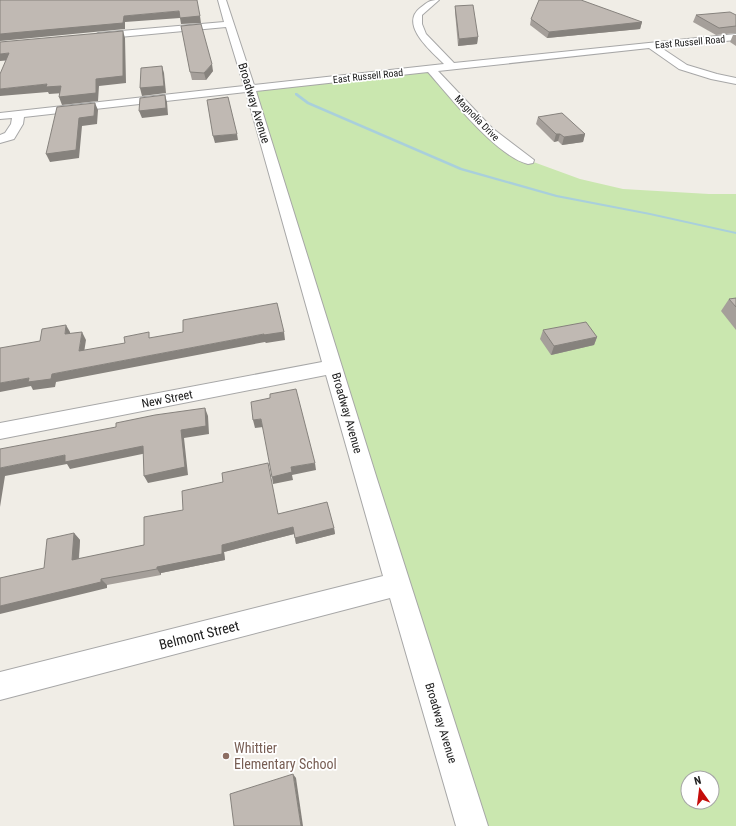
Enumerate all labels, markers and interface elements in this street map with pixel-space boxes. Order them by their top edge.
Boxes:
street label: East Russell Road [654,33,726,51]
street label: Broadway Avenue [235,61,273,145]
street label: East Russell Road [332,67,404,85]
street label: Magnolia Drive [453,93,502,143]
street label: Broadway Avenue [329,371,365,455]
street label: New Street [140,387,194,411]
street label: Belmont Street [157,617,241,653]
street label: Broadway Avenue [422,681,460,765]
place label: Whittier Elementary School [234,740,337,772]
marker: Whittier Elementary School [221,751,231,761]
north arrow [680,770,720,810]
text: N [693,774,703,788]

